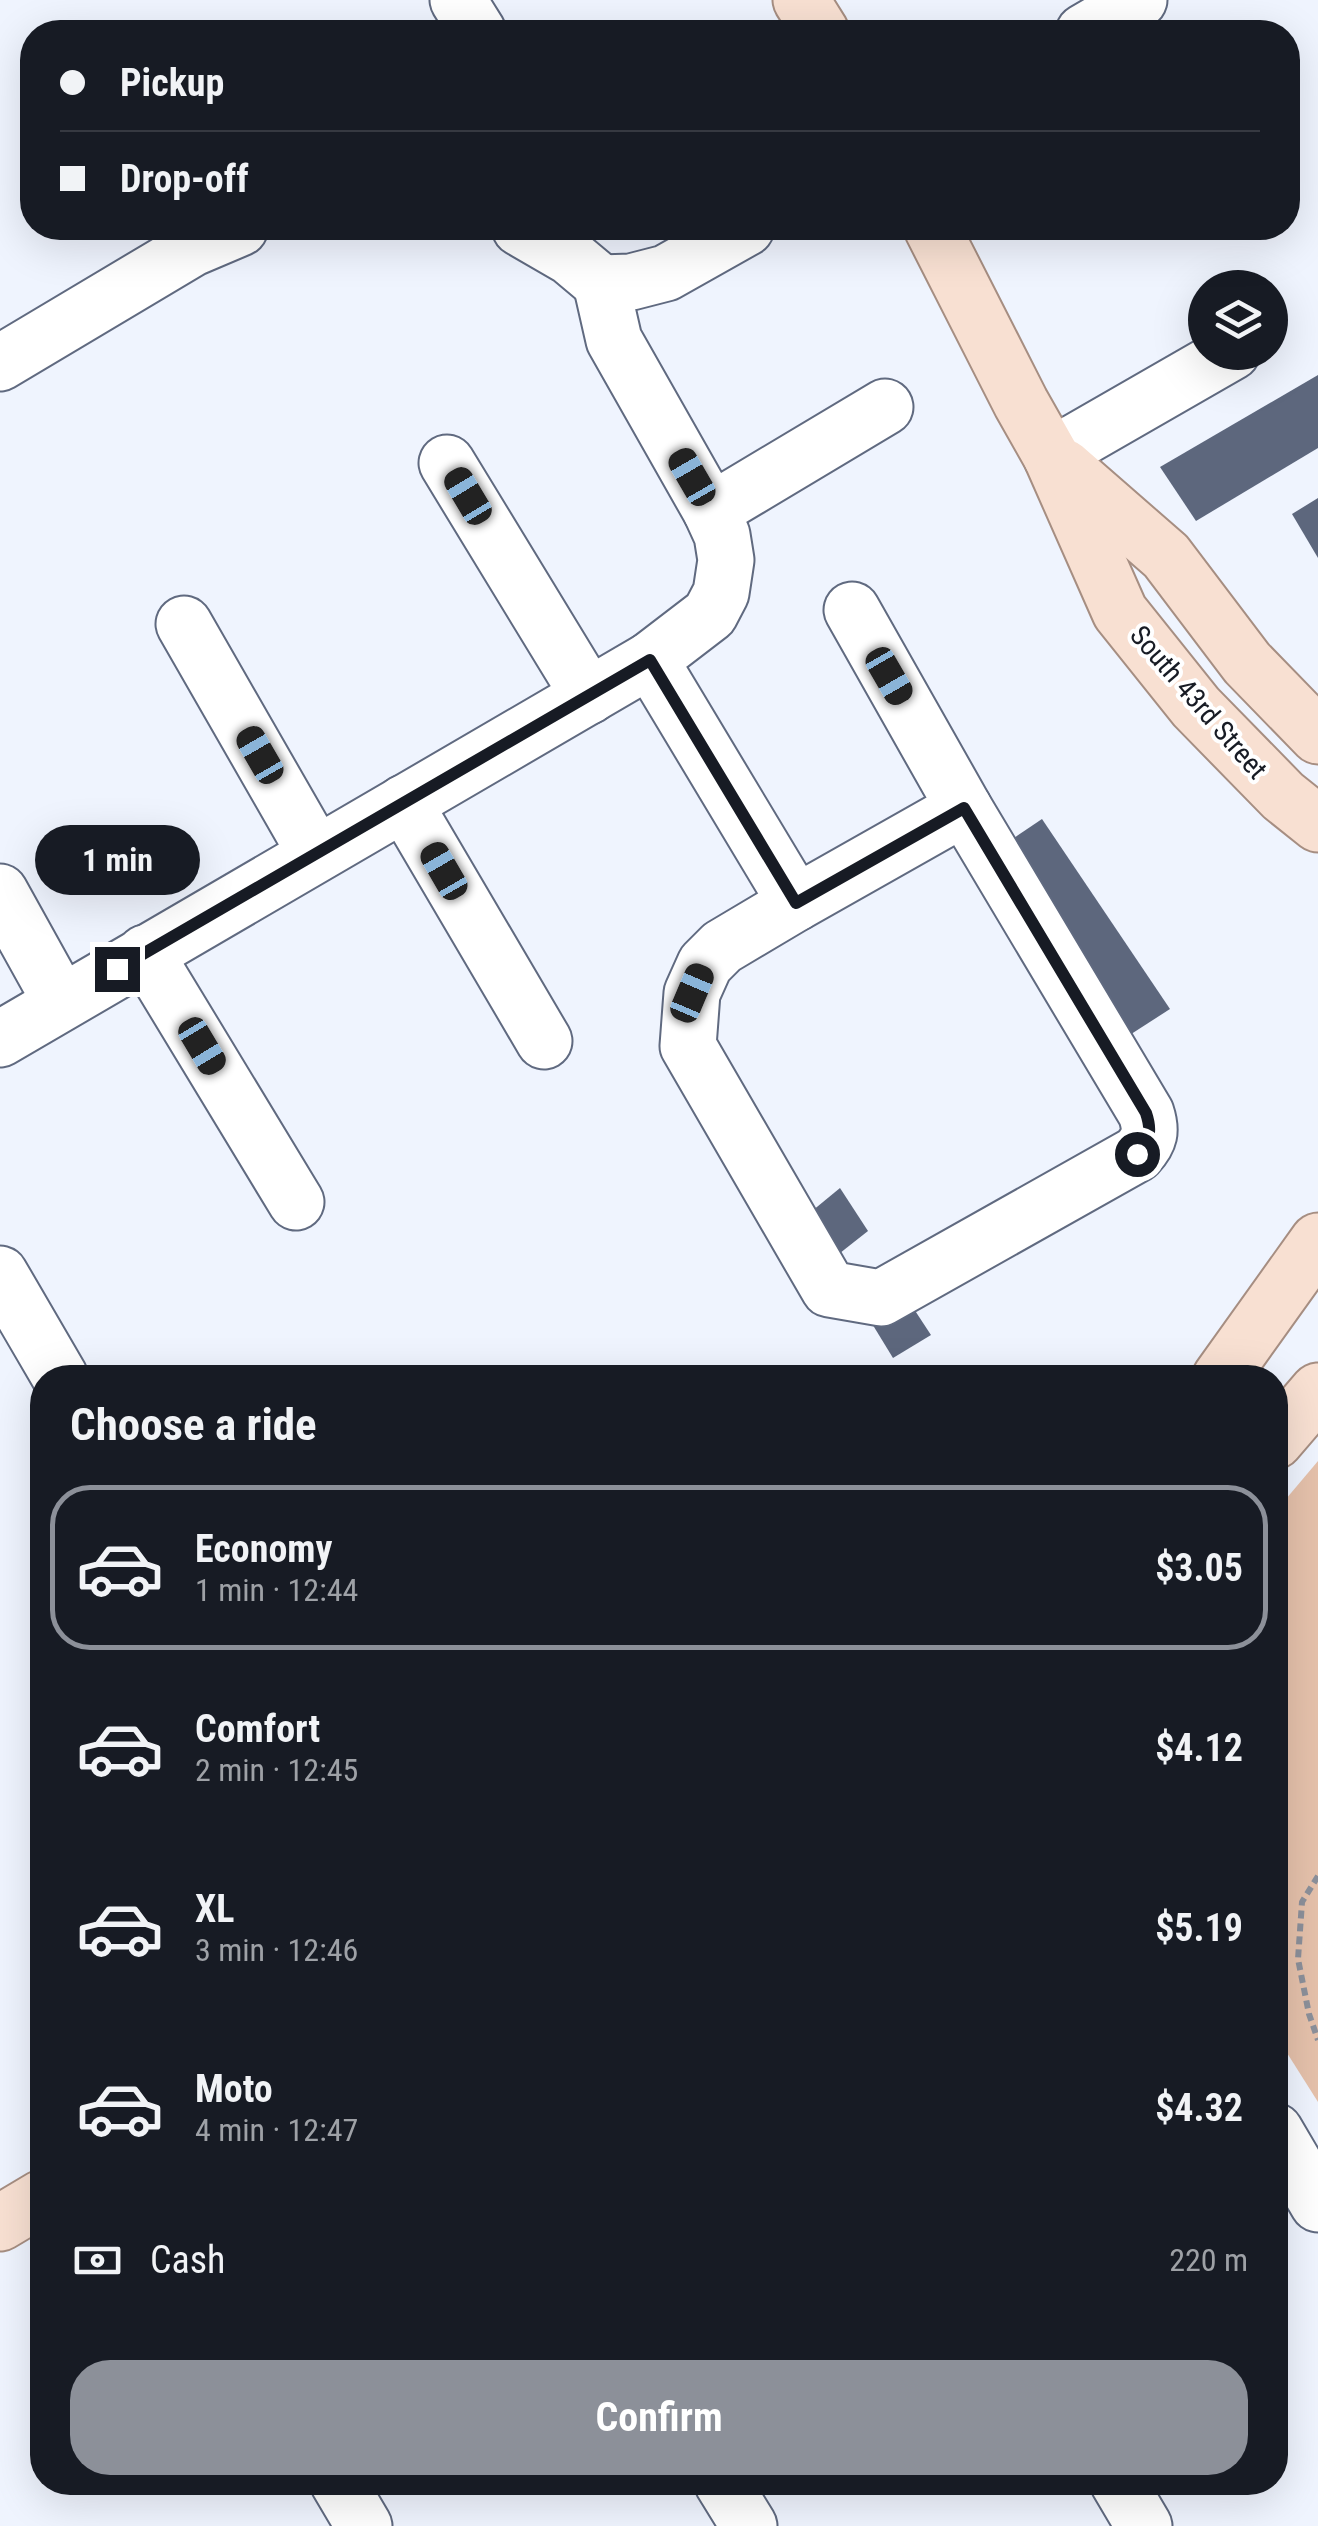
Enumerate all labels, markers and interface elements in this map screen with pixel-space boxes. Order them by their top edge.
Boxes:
text: Pickup [120,61,224,105]
text: Drop-off [120,157,249,201]
map controls [1188,270,1288,370]
button: layers [1188,270,1288,370]
car [664,444,720,510]
car [440,463,496,529]
street label: South 43rd Street [1123,619,1274,786]
car [861,643,917,709]
car [232,722,288,788]
callout: 1 min [34,824,200,894]
car [416,838,472,904]
text: 1 min [82,841,153,879]
route end [95,947,140,992]
car [666,960,718,1026]
car [174,1013,230,1079]
route start [1115,1132,1160,1177]
text: Choose a ride [70,1398,317,1451]
icon: car [75,1523,165,1613]
text: Economy [195,1527,332,1571]
text: $3.05 [1155,1546,1243,1590]
text: 1 min · 12:44 [195,1571,358,1609]
icon: car [75,1703,165,1793]
text: Comfort [195,1707,320,1751]
text: $4.12 [1155,1726,1243,1770]
text: 2 min · 12:45 [195,1751,358,1789]
icon: car [75,1883,165,1973]
text: XL [195,1887,234,1931]
text: $5.19 [1155,1906,1243,1950]
text: 3 min · 12:46 [195,1931,358,1969]
icon: car [75,2063,165,2153]
text: Moto [195,2067,273,2111]
text: $4.32 [1155,2086,1243,2130]
text: 4 min · 12:47 [195,2111,358,2149]
icon: cash [70,2233,125,2288]
text: Cash [150,2238,225,2282]
text: 220 m [1169,2241,1248,2279]
button: Confirm [70,2360,1248,2475]

